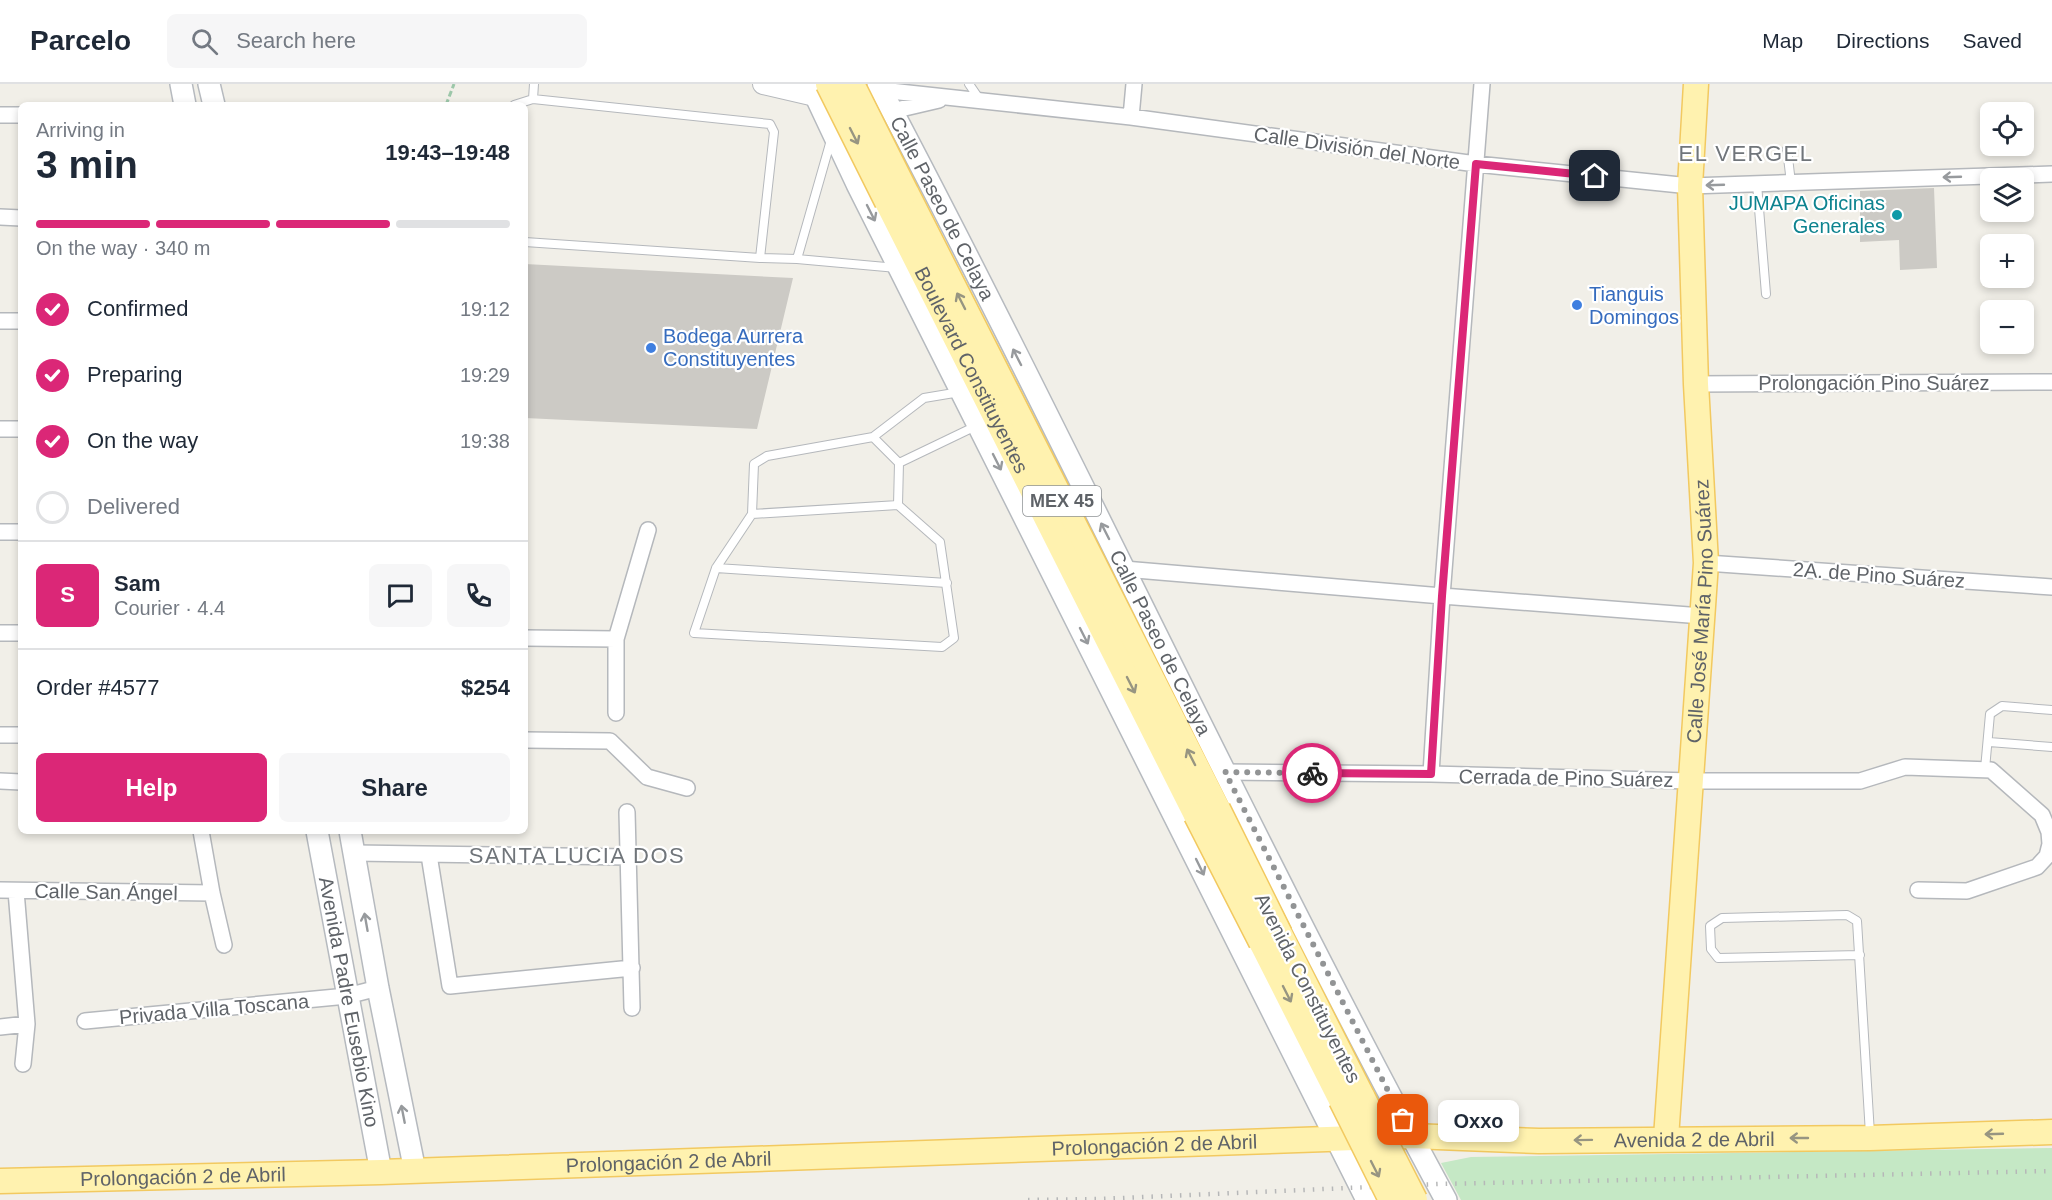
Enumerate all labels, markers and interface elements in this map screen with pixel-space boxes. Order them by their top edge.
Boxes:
search box [167,14,587,68]
text: Parcelo [30,25,131,56]
icon: search [188,25,221,58]
text: Search here [236,28,356,53]
text: Map [1762,29,1803,52]
text: Directions [1836,29,1929,52]
text: Saved [1962,29,2022,52]
map controls [1980,102,2034,354]
button: locate [1980,102,2034,156]
street label: Calle Paseo de Celaya [886,113,999,305]
text: Arriving in [36,119,125,141]
street label: Calle División del Norte [1253,123,1461,173]
one-way arrow [849,127,860,145]
text: 19:43–19:48 [385,140,510,165]
district label: EL VERGEL [1679,141,1813,166]
text: 3 min [36,143,138,186]
pin [1569,150,1620,201]
icon: home [1578,159,1611,192]
button: layers [1980,168,2034,222]
one-way arrow [1942,172,1962,183]
one-way arrow [1705,179,1725,191]
place label: JUMAPA Oficinas Generales [1729,192,1885,237]
one-way arrow [866,203,877,221]
marker: JUMAPA Oficinas Generales [1890,208,1904,222]
button: + [1980,234,2034,288]
text: On the way · 340 m [36,237,211,259]
street label: Boulevard Constituyentes [910,263,1033,477]
place label: Tianguis Domingos [1589,283,1679,328]
icon: check [36,293,69,326]
one-way arrow [955,293,967,311]
text: Confirmed [87,296,188,321]
text: 19:12 [460,298,510,320]
marker: Tianguis Domingos [1570,298,1584,312]
button: − [1980,300,2034,354]
place label: Bodega Aurrera Constituyentes [663,325,804,370]
marker: Bodega Aurrera Constituyentes [644,341,658,355]
one-way arrow [1010,348,1022,366]
icon: check [36,359,69,392]
text: Preparing [87,362,182,387]
text: 19:29 [460,364,510,386]
street label: Prolongación Pino Suárez [1758,372,1990,394]
icon: check [36,425,69,458]
text: On the way [87,428,198,453]
text: 19:38 [460,430,510,452]
one-way arrow [991,453,1003,471]
street label: Calle José María Pino Suárez [1682,479,1717,744]
road number: MEX 45 [1023,486,1101,516]
text: Delivered [87,494,180,519]
one-way arrow [1099,522,1110,540]
street label: Calle Paseo de Celaya [1105,547,1216,739]
street label: 2A. de Pino Suárez [1792,558,1966,592]
button: chat [369,564,432,627]
button: phone [447,564,510,627]
text: Sam [114,571,160,596]
text: S [60,582,75,607]
text: Courier · 4.4 [114,597,225,619]
one-way arrow [1079,627,1091,645]
text: Order #4577 [36,675,160,700]
text: $254 [461,675,510,700]
one-way arrow [1126,676,1138,694]
courier [1282,743,1342,803]
one-way arrow [1185,748,1196,766]
button: Help [36,753,267,822]
button: Share [279,753,510,822]
icon: bike [1296,757,1329,790]
street label: Cerrada de Pino Suárez [1459,765,1673,791]
district label: SANTA LUCIA DOS [469,843,685,868]
one-way arrow [1194,857,1206,875]
street label: Avenida Padre Eusebio Kino [315,875,383,1129]
street label: Calle San Ángel [34,880,178,904]
street label: Avenida Constituyentes [1251,890,1365,1086]
one-way arrow [361,913,372,932]
one-way arrow [1281,985,1293,1002]
street label: Privada Villa Toscana [118,990,311,1028]
pin [1377,1094,1428,1145]
callout: Oxxo [1439,1099,1520,1141]
icon: bag [1386,1103,1419,1136]
one-way arrow [397,1104,408,1124]
text: Oxxo [1453,1110,1504,1132]
street label: Avenida 2 de Abril [1614,1128,1775,1151]
one-way arrow [1984,1128,2004,1139]
street label: Prolongación 2 de Abril [1051,1130,1258,1160]
one-way arrow [1789,1132,1809,1144]
one-way arrow [1573,1134,1593,1146]
street label: Prolongación 2 de Abril [565,1147,772,1177]
one-way arrow [1369,1160,1381,1177]
street label: Prolongación 2 de Abril [80,1163,286,1190]

